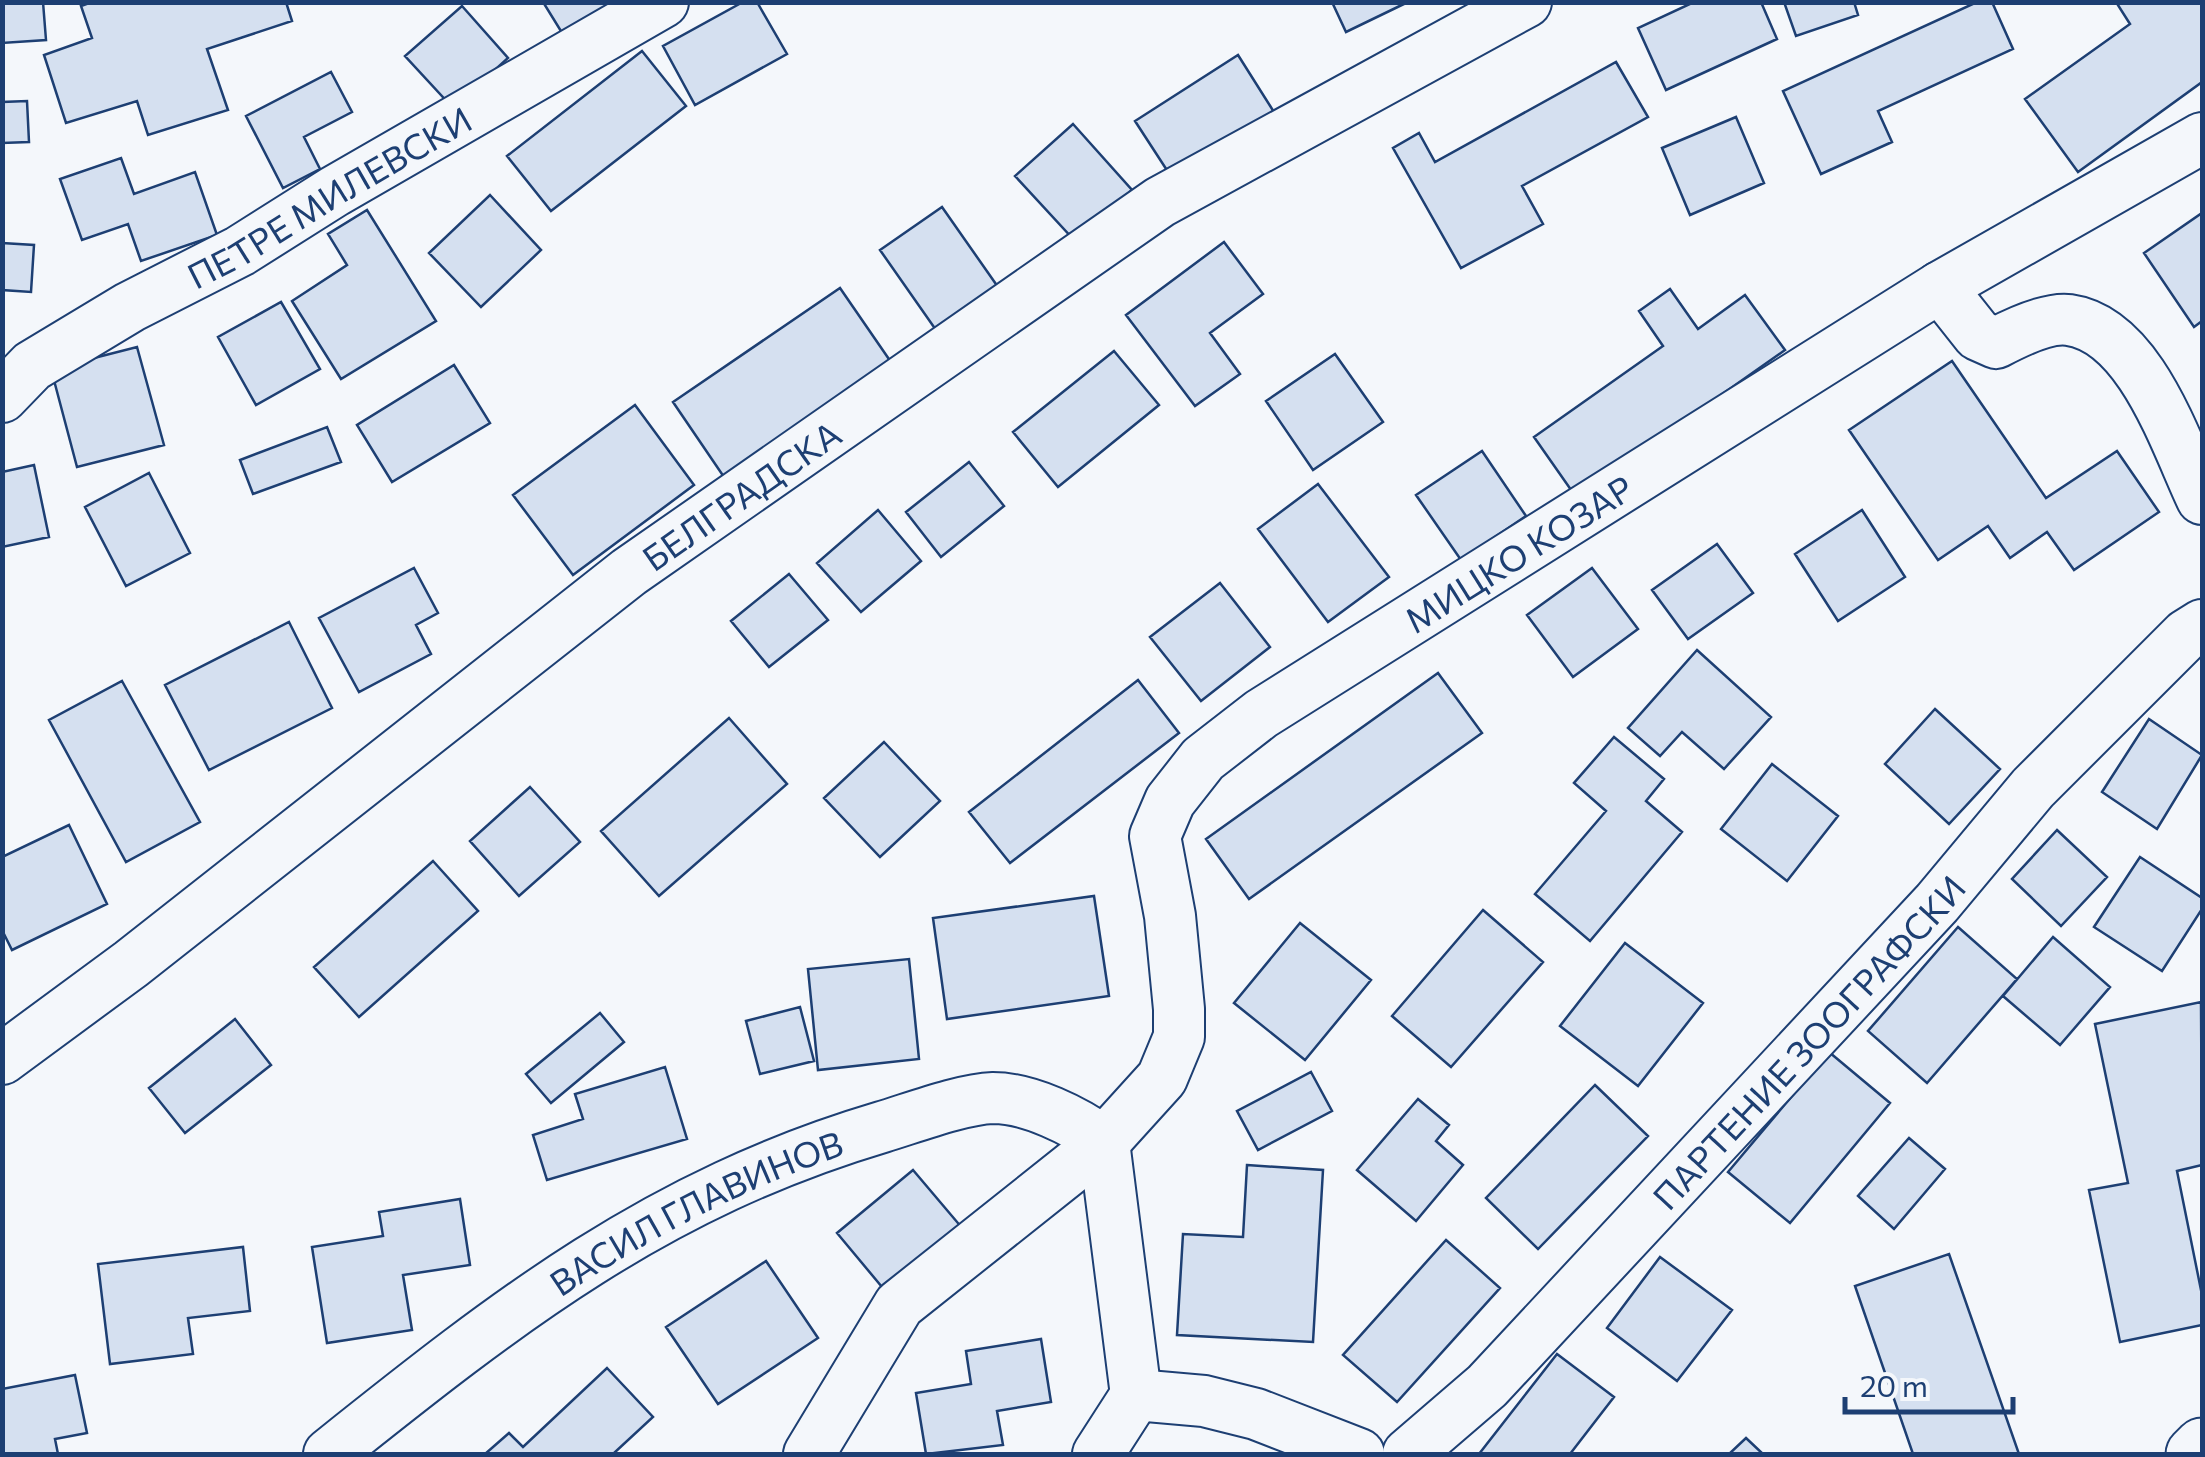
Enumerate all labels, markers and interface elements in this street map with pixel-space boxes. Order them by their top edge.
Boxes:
street label: ПЕТРЕ МИЛЕВСКИ [179,96,478,296]
street label: БЕЛГРАДСКА [633,410,848,578]
street label: МИЦКО КОЗАР [1396,465,1640,640]
street label: ПАРТЕНИЕ ЗООГРАФСКИ [1642,866,1973,1217]
street label: ВАСИЛ ГЛАВИНОВ [541,1120,848,1303]
scale bar [1845,1352,2012,1414]
text: 20 m [1860,1366,1928,1403]

